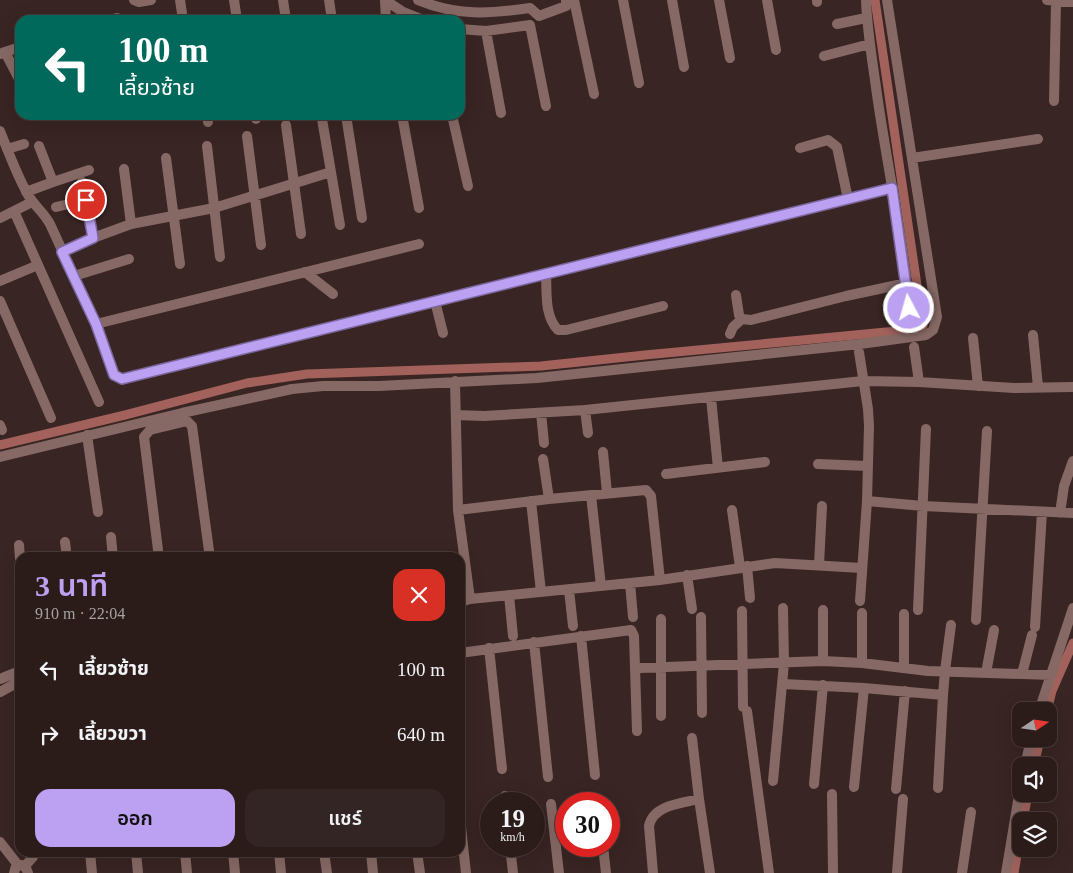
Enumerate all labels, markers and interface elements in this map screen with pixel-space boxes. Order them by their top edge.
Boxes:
text: 100 m [118,31,208,70]
icon: left [35,35,100,100]
text: เลี้ยวซ้าย [118,75,195,100]
pin [65,179,107,221]
icon: arrive [72,186,100,214]
position arrow [882,281,934,333]
text: 3 นาที [35,569,108,602]
button: close [393,569,445,621]
text: 910 m · 22:04 [35,605,125,622]
icon: left [35,656,63,684]
text: เลี้ยวซ้าย [78,658,149,679]
text: 100 m [397,659,445,680]
north arrow [1012,702,1058,748]
map controls [1012,702,1057,857]
icon: right [35,721,63,749]
text: เลี้ยวขวา [78,723,147,744]
text: 640 m [397,724,445,745]
button: sound [1012,757,1057,802]
button: ออก [35,789,235,847]
button: แชร์ [245,789,445,847]
speed limit sign: 30 [555,792,620,857]
text: 19 [500,805,525,832]
button: layers [1012,812,1057,857]
text: km/h [500,830,525,844]

